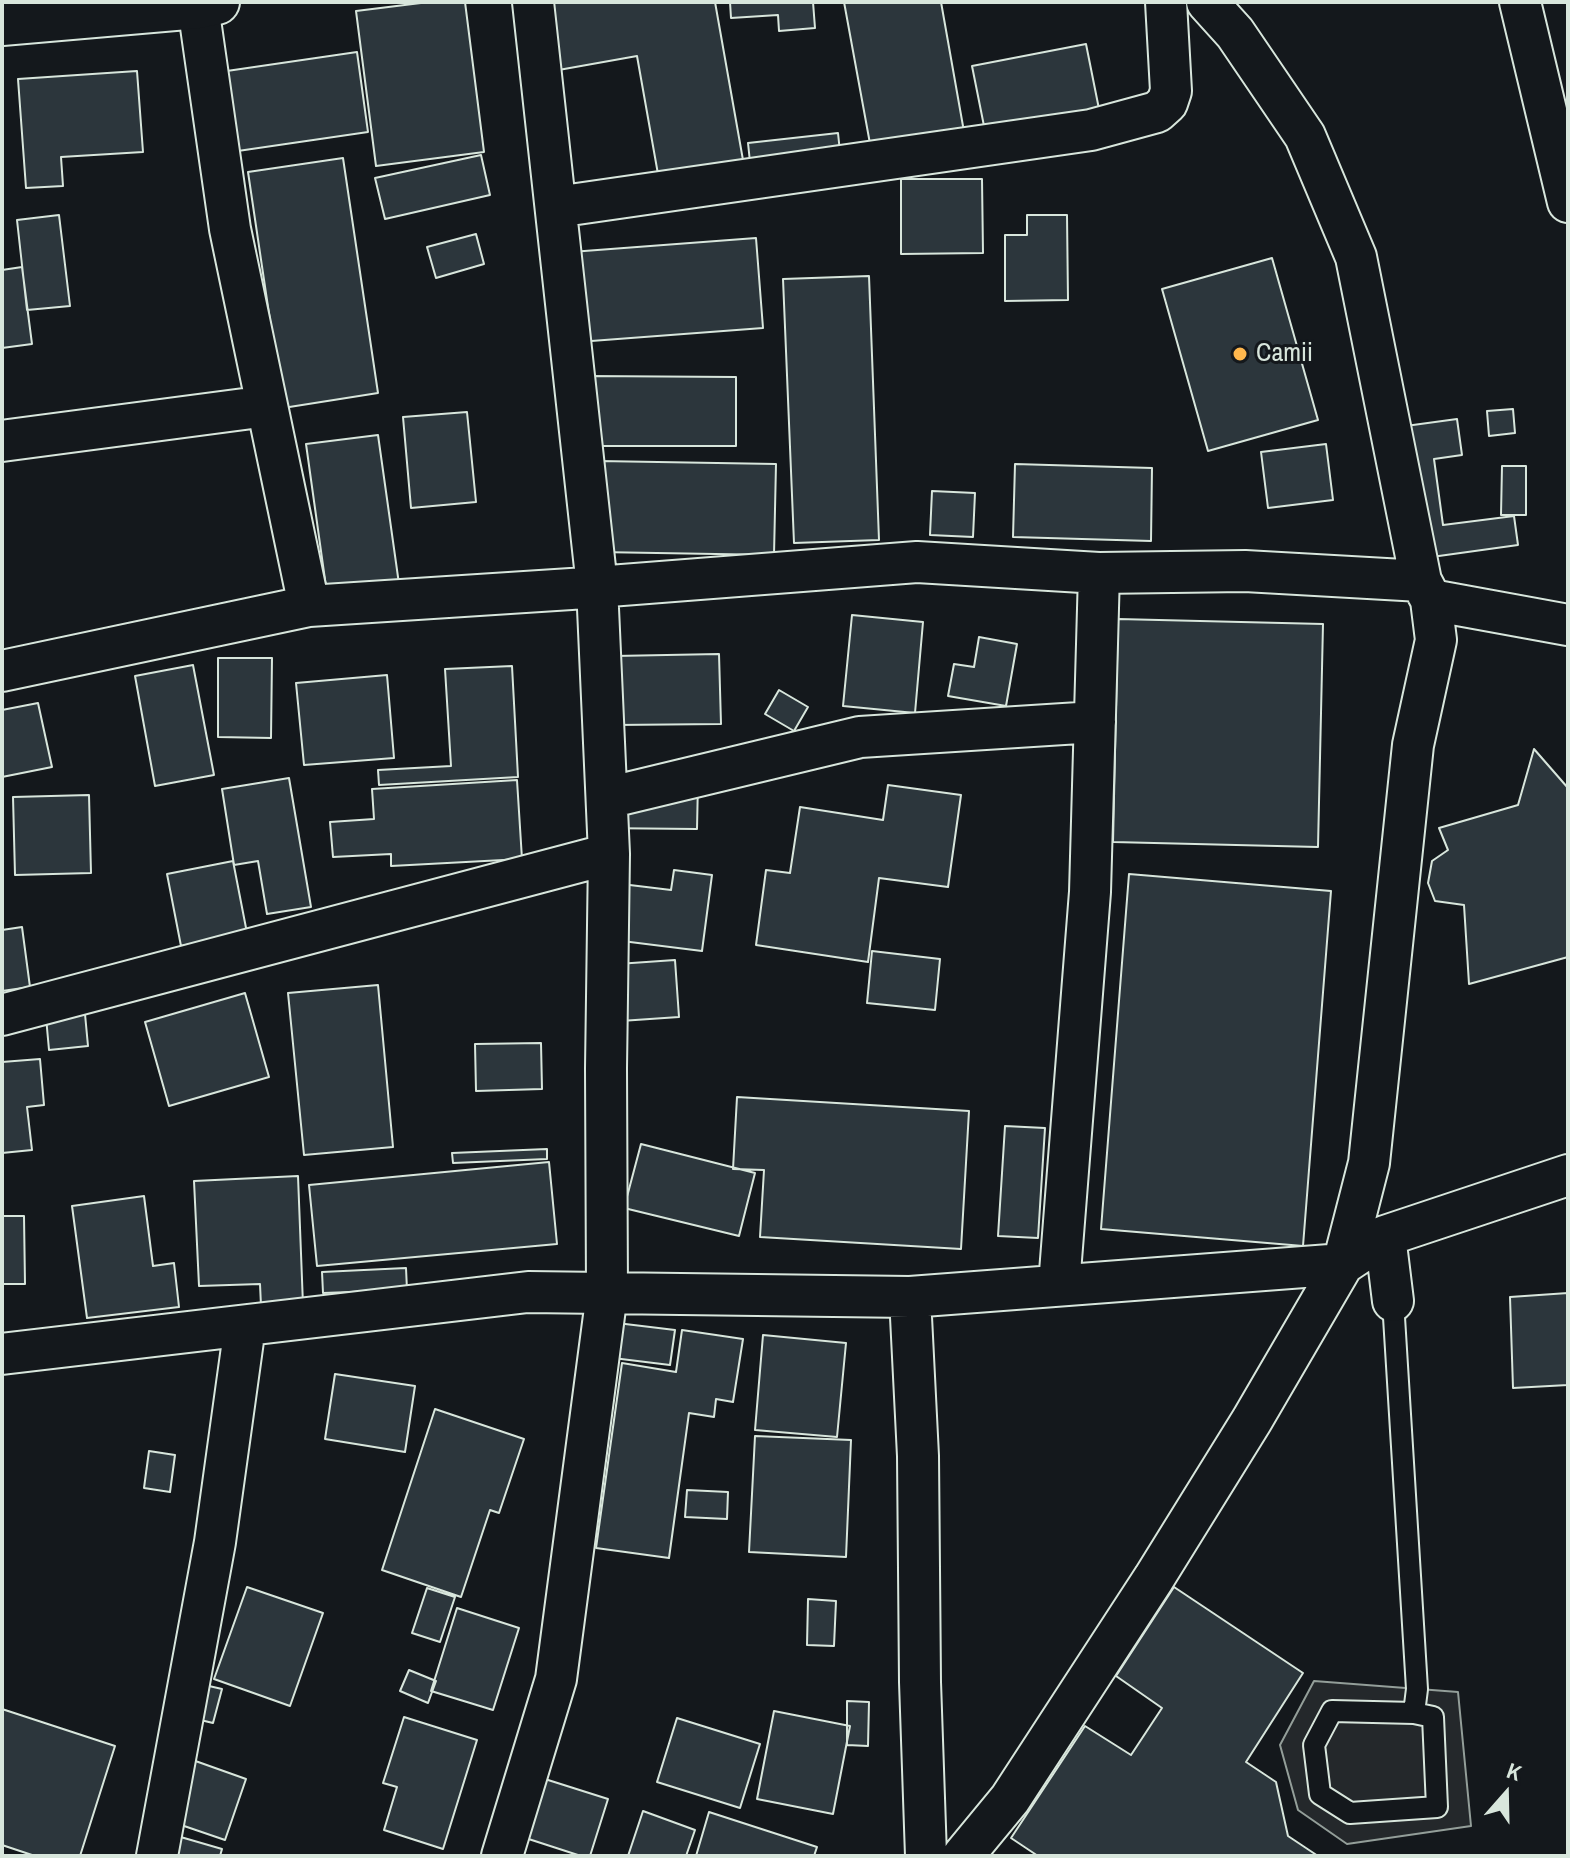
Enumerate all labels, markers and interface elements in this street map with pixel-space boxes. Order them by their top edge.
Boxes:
place label: Camii [1256,338,1313,370]
marker: Camii [1231,345,1249,363]
north arrow [1466,1754,1546,1834]
text: K [1503,1755,1525,1788]

